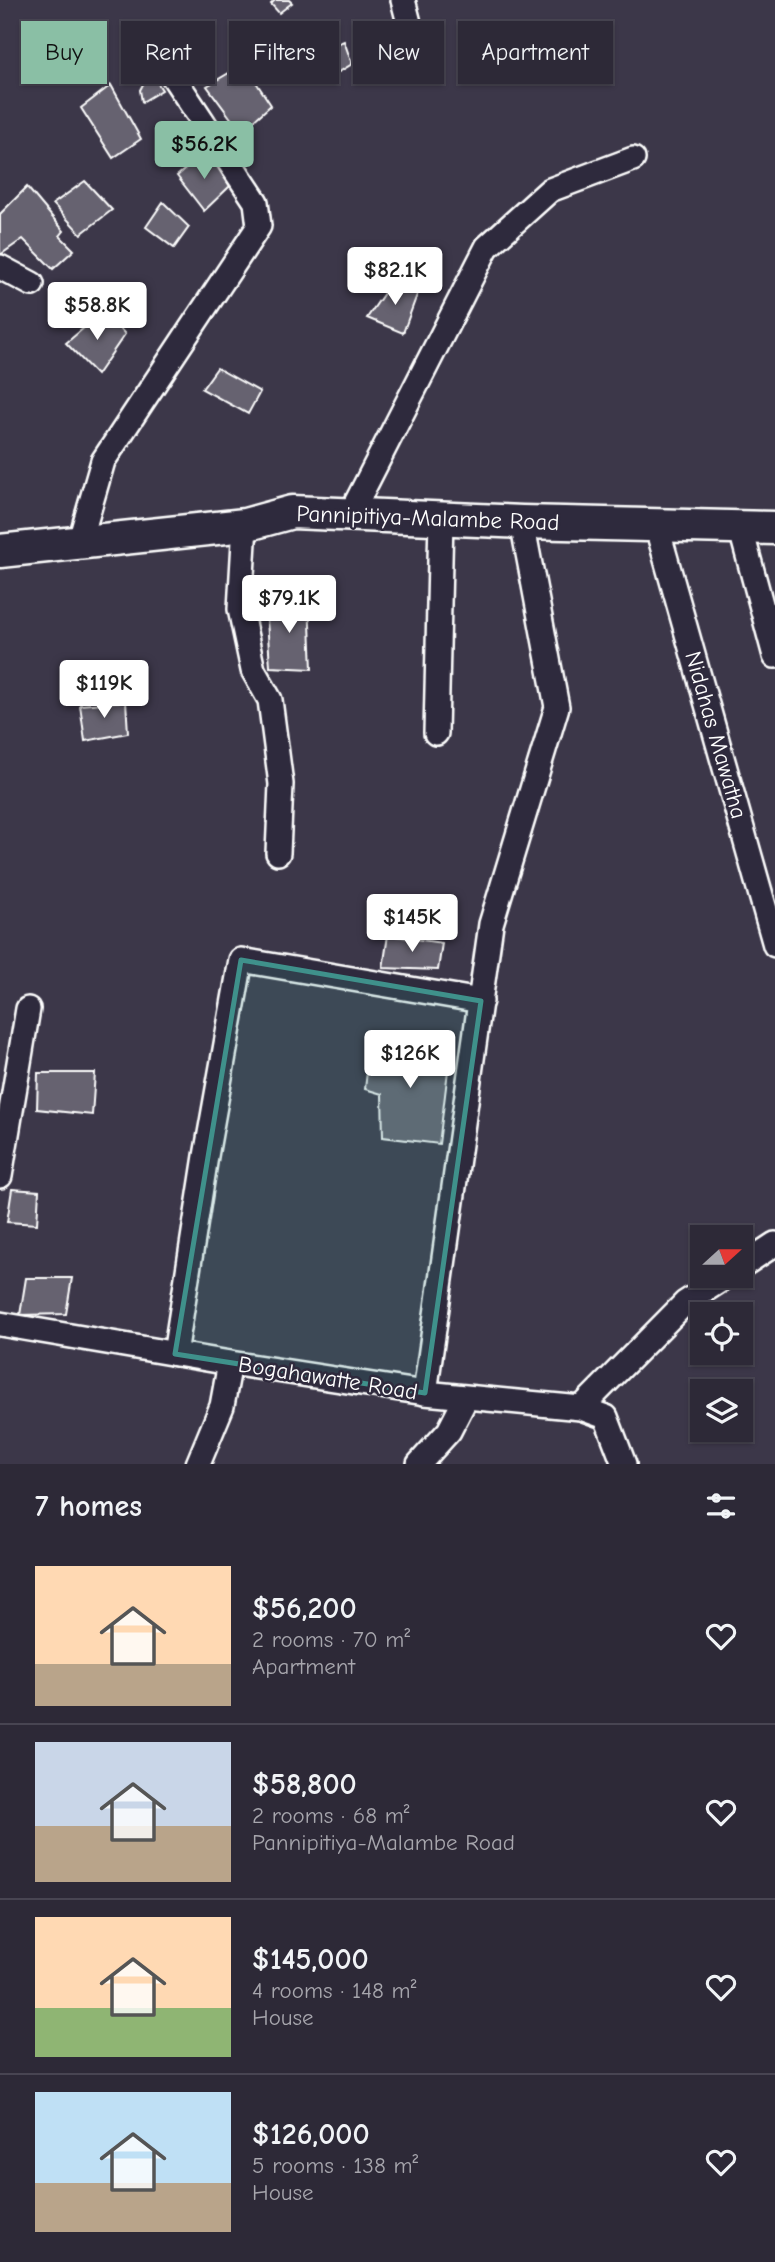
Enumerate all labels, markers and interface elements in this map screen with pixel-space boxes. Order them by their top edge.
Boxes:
chip: Buy [21,21,107,84]
chip: Rent [121,21,215,84]
chip: Filters [229,21,339,84]
chip: New [353,21,444,84]
chip: Apartment [458,21,613,84]
pin: $56.2K [147,122,261,181]
text: $56.2K [171,130,237,157]
pin: $82.1K [338,247,452,307]
text: $82.1K [363,256,427,283]
pin: $58.8K [40,282,154,342]
text: $58.8K [64,291,130,318]
street label: Pannipitiya-Malambe Road [296,500,560,536]
pin: $79.1K [232,576,346,635]
text: $79.1K [258,584,320,611]
street label: Nidahas Mawatha [679,648,753,822]
pin: $119K [55,660,153,720]
text: $119K [76,669,132,696]
pin: $145K [363,894,461,954]
text: $145K [383,903,441,930]
pin: $126K [361,1030,459,1090]
text: $126K [380,1039,440,1066]
north arrow [690,1225,752,1288]
map controls [690,1225,753,1442]
button: locate [690,1302,753,1365]
street label: Bogahawatte Road [236,1350,420,1406]
button: layers [690,1379,753,1442]
icon: filters [702,1487,740,1525]
text: 7 homes [35,1489,142,1524]
text: $56,200 [252,1591,357,1626]
icon: home [91,1594,175,1678]
icon: heart [702,1617,740,1655]
text: 2 rooms · 70 m² [252,1626,410,1653]
text: Apartment [252,1653,355,1680]
text: $58,800 [252,1767,357,1802]
icon: home [91,1770,175,1854]
icon: heart [702,1793,740,1831]
text: 2 rooms · 68 m² [252,1802,410,1829]
text: Pannipitiya-Malambe Road [252,1829,515,1856]
text: $145,000 [252,1942,369,1977]
icon: home [91,1945,175,2029]
icon: heart [702,1968,740,2006]
text: 4 rooms · 148 m² [252,1977,416,2004]
text: House [252,2004,314,2031]
text: $126,000 [252,2117,370,2152]
icon: home [91,2120,175,2204]
icon: heart [702,2143,740,2181]
text: 5 rooms · 138 m² [252,2152,418,2179]
text: House [252,2179,314,2206]

